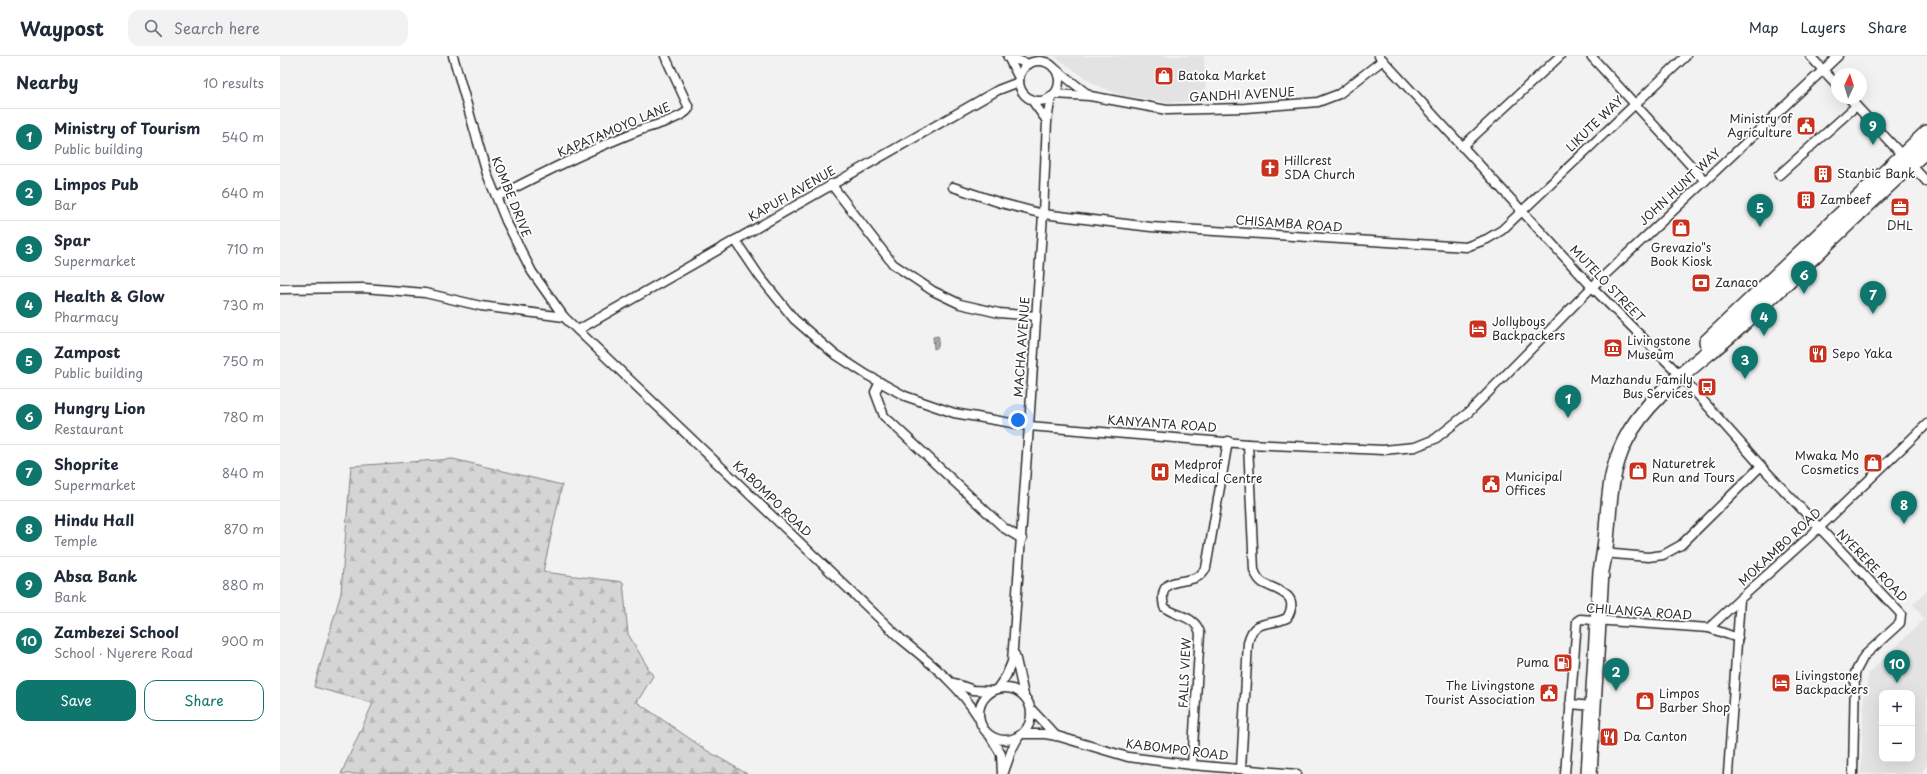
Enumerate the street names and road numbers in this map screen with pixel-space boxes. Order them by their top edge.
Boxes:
street label: GANDHI AVENUE [1189,82,1295,106]
street label: LIKUTE WAY [1562,91,1627,155]
street label: KAPATAMOYO LANE [554,97,673,161]
street label: JOHN HUNT WAY [1634,143,1724,229]
street label: KOMBE DRIVE [488,154,536,240]
street label: KAPUFI AVENUE [744,161,839,226]
street label: CHISAMBA ROAD [1235,210,1343,236]
street label: MUTELO STREET [1566,241,1650,327]
street label: MACHA AVENUE [1009,296,1033,398]
street label: KANYANTA ROAD [1107,410,1217,436]
street label: KABOMPO ROAD [729,456,816,541]
street label: MOKAMBO ROAD [1734,503,1825,589]
street label: NYERERE ROAD [1833,525,1912,606]
street label: CHILANGA ROAD [1585,598,1693,624]
street label: FALLS VIEW [1173,637,1195,709]
street label: KABOMPO ROAD [1125,734,1230,764]

